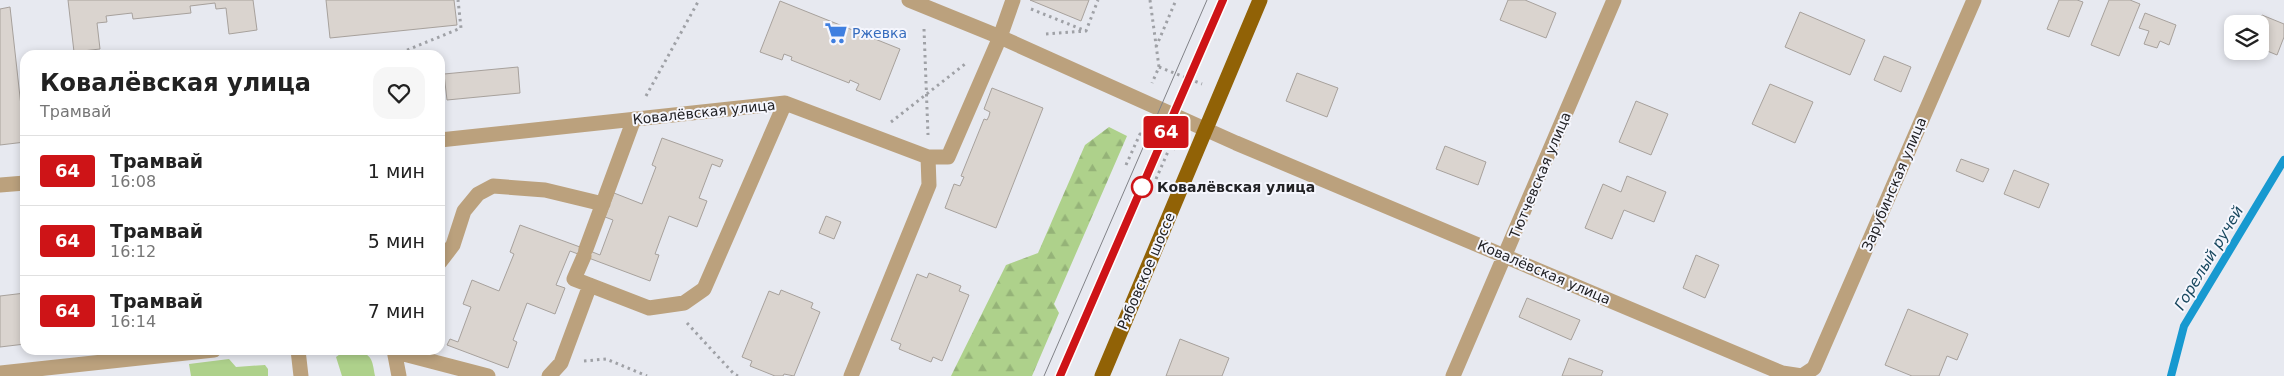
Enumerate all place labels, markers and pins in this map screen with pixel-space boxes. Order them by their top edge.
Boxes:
supermarket icon: Ржевка [823,20,849,46]
place label: Ржевка [852,25,907,41]
marker: Ковалёвская улица [1131,176,1153,198]
place label: Ковалёвская улица [1157,179,1315,195]

